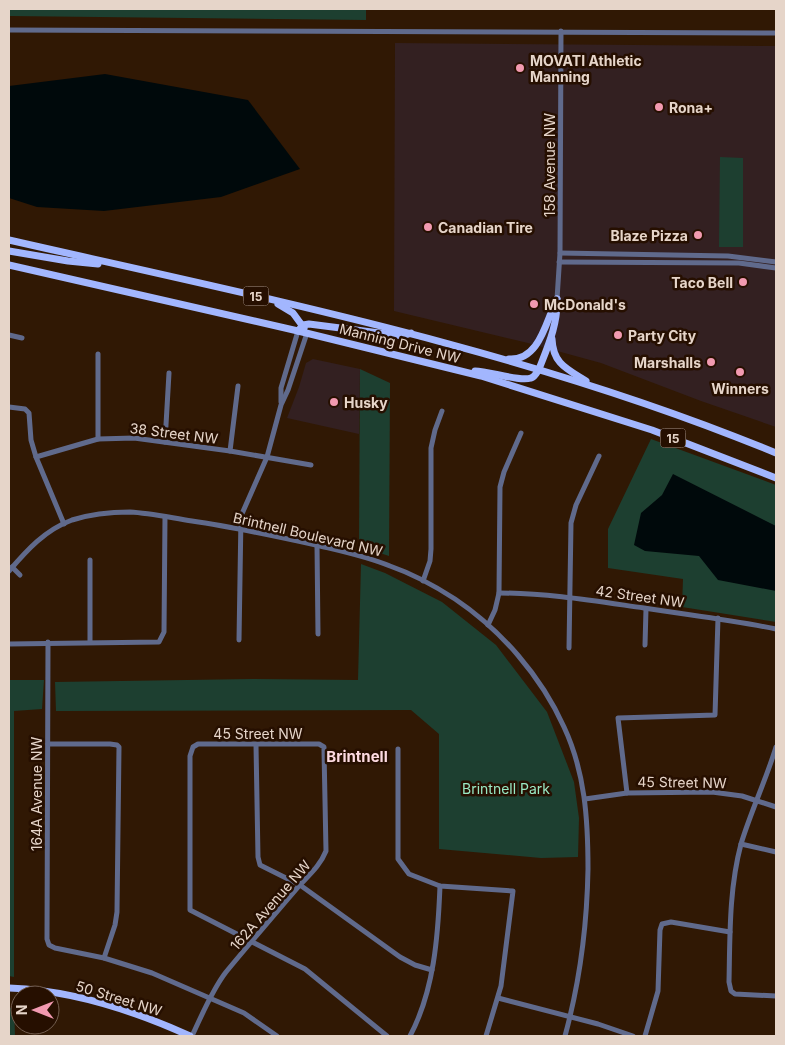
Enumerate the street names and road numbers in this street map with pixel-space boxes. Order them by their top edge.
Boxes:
street label: 158 Avenue NW [541,113,558,217]
road number: 15 [244,286,268,306]
street label: Manning Drive NW [338,320,463,366]
street label: 38 Street NW [129,419,219,447]
road number: 15 [660,428,686,448]
street label: Brintnell Boulevard NW [232,509,385,560]
street label: 42 Street NW [595,581,686,611]
street label: 45 Street NW [213,725,303,742]
street label: 164A Avenue NW [28,737,45,851]
street label: 45 Street NW [637,773,727,791]
street label: 162A Avenue NW [226,856,314,954]
street label: 50 Street NW [74,977,164,1019]

